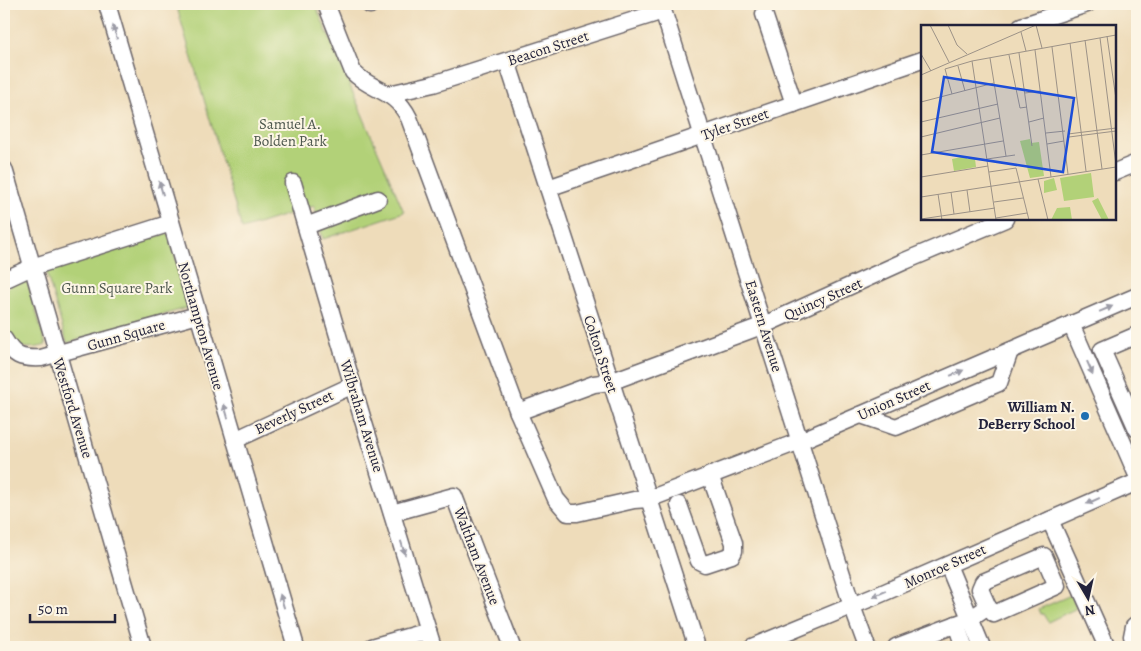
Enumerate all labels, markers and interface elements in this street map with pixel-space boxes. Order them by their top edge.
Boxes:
one-way arrow [111,24,119,39]
street label: Beacon Street [505,25,591,71]
inset map [921,25,1116,220]
street label: Tyler Street [699,103,771,145]
park label: Samuel A. Bolden Park [253,114,328,151]
one-way arrow [157,180,165,195]
street label: Northampton Avenue [173,260,229,393]
street label: Quincy Street [781,273,865,325]
park label: Gunn Square Park [61,278,173,298]
street label: Eastern Avenue [741,278,788,375]
one-way arrow [1099,304,1113,312]
street label: Colton Street [579,313,623,396]
street label: Gunn Square [85,314,167,356]
street label: Westford Avenue [48,354,98,461]
street label: Wilbraham Avenue [335,356,389,475]
one-way arrow [1087,361,1095,376]
one-way arrow [950,368,964,376]
street label: Union Street [854,375,934,425]
street label: Beverly Street [251,385,337,439]
place label: William N. DeBerry School [978,397,1075,434]
one-way arrow [222,404,230,419]
marker: William N. DeBerry School [1079,410,1091,422]
one-way arrow [1086,498,1100,506]
street label: Waltham Avenue [449,503,505,608]
street label: Monroe Street [901,539,989,593]
one-way arrow [399,541,407,556]
north arrow [1064,574,1114,624]
scale bar [30,591,115,623]
one-way arrow [872,591,887,599]
one-way arrow [278,593,286,608]
text: 50 m [38,599,68,619]
text: N [1083,600,1096,621]

